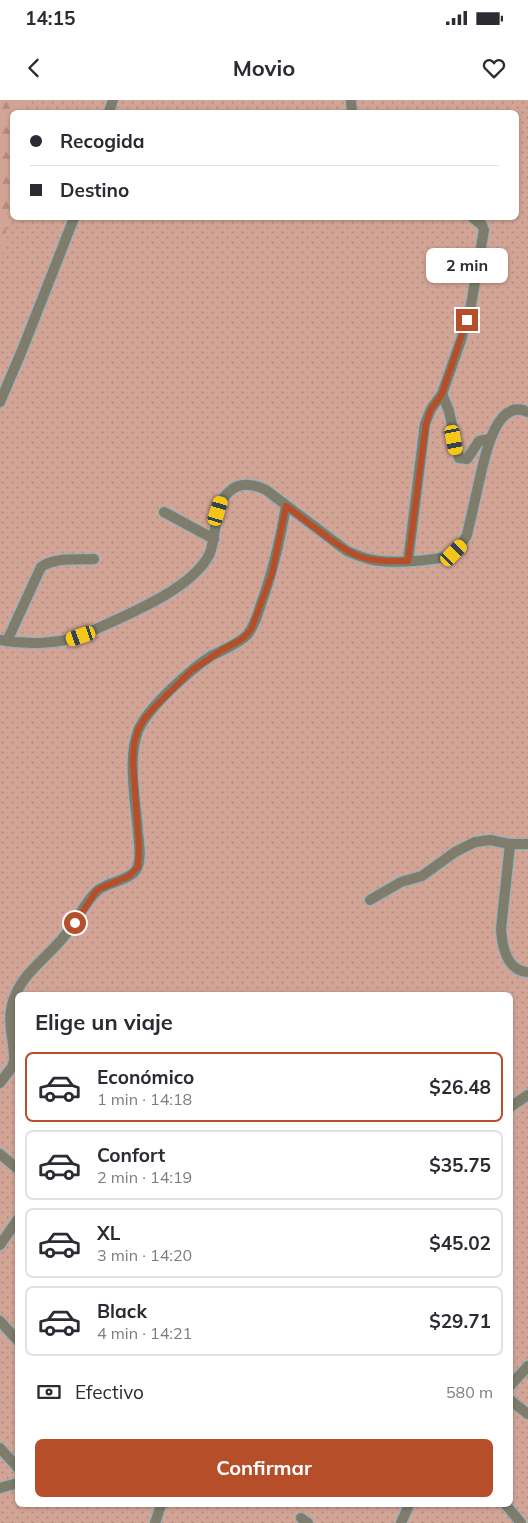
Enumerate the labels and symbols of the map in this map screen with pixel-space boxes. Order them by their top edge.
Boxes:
callout: 2 min [426,248,508,282]
route end [456,309,478,331]
car [443,424,464,456]
car [206,494,229,528]
car [438,537,469,569]
car [64,624,97,648]
route start [64,912,86,934]

